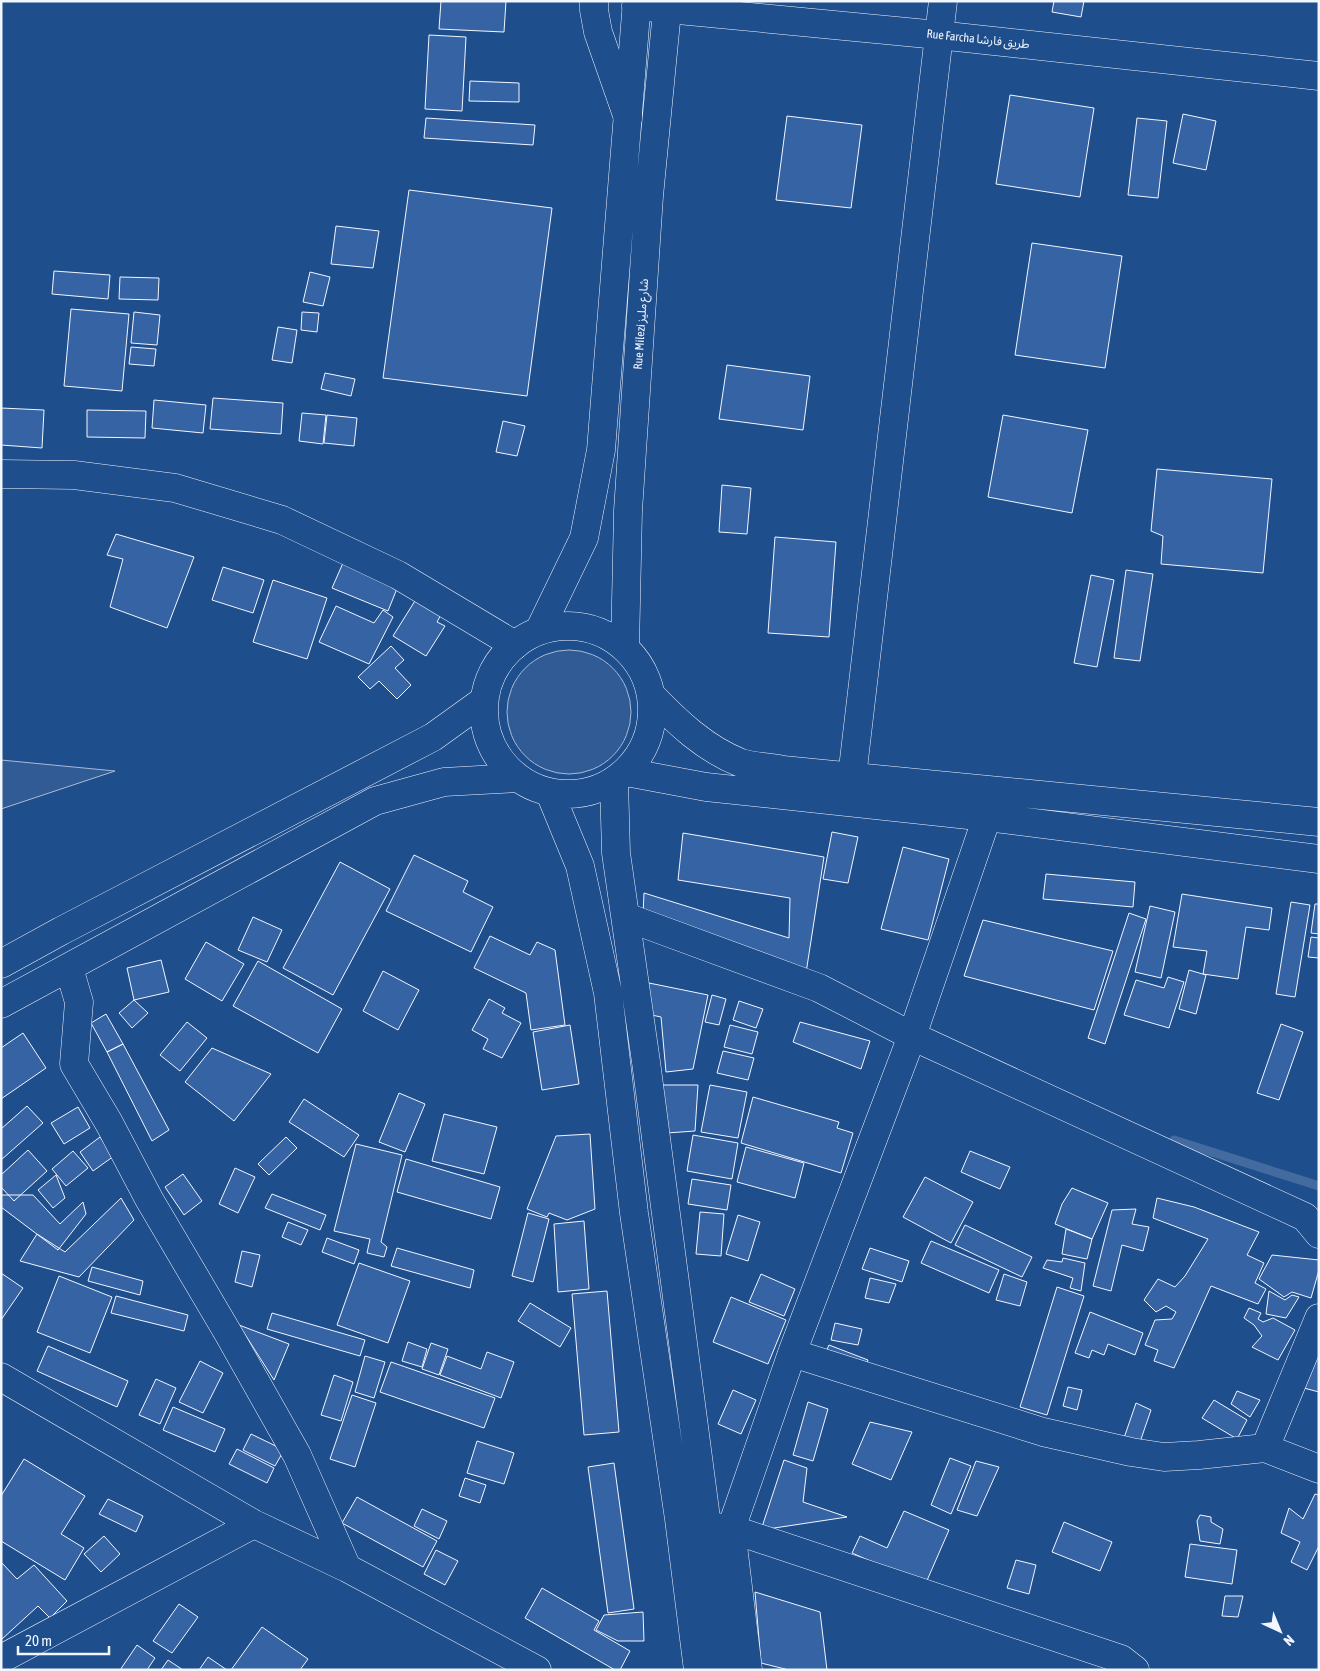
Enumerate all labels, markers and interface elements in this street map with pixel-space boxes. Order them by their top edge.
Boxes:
street label: Rue Farcha طريق فارشا [926,27,1030,52]
street label: Rue Milezi شارع مليز [631,278,653,370]
north arrow [1255,1606,1305,1656]
scale bar [18,1624,109,1656]
text: 20 m [25,1632,52,1649]
text: N [1281,1632,1298,1649]

